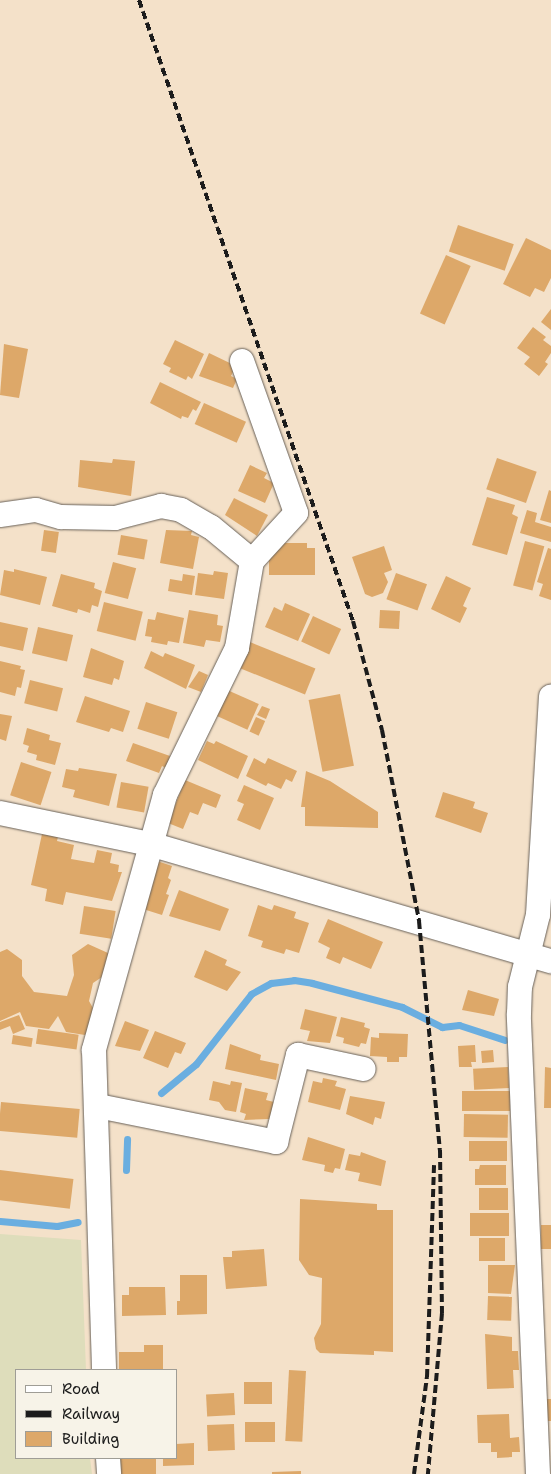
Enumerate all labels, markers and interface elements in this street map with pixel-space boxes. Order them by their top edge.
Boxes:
legend [15,1369,178,1459]
text: Road [62,1379,100,1399]
text: Railway [62,1404,120,1424]
text: Building [62,1429,119,1449]

